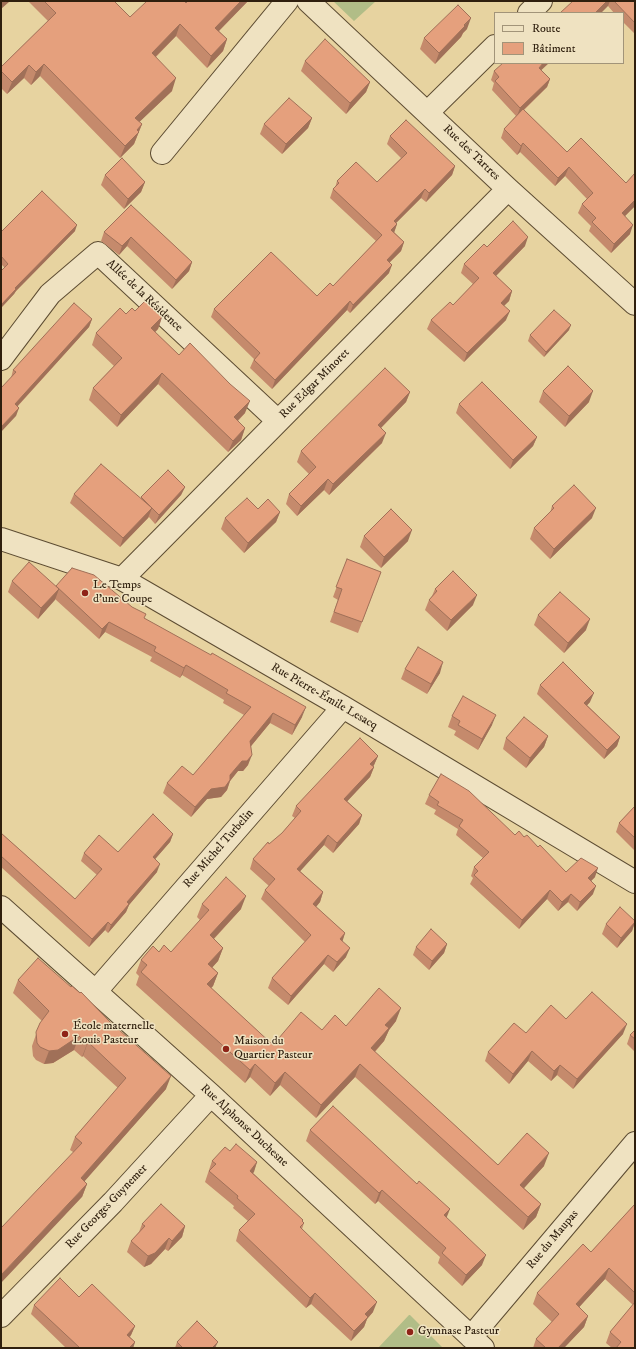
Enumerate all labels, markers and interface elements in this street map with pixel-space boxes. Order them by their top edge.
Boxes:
legend [494,12,624,64]
text: Route [532,21,560,36]
text: Bâtiment [532,41,576,56]
street label: Rue des Tartres [439,122,503,184]
street label: Allée de la Résidence [103,257,185,335]
street label: Rue Edgar Minoret [277,346,353,422]
place label: Le Temps d'une Coupe [93,579,152,607]
marker: Le Temps d'une Coupe [80,588,90,598]
street label: Rue Pierre-Émile Lesacq [268,661,380,733]
street label: Rue Michel Turbelin [181,807,257,891]
place label: École maternelle Louis Pasteur [73,1020,154,1048]
marker: École maternelle Louis Pasteur [60,1029,70,1039]
place label: Maison du Quartier Pasteur [234,1035,312,1063]
marker: Maison du Quartier Pasteur [221,1044,231,1054]
street label: Rue Alphonse Duchesne [197,1082,291,1170]
street label: Rue Georges Guynemer [63,1162,151,1252]
street label: Rue du Maupas [524,1208,582,1272]
place label: Gymnase Pasteur [418,1325,499,1339]
marker: Gymnase Pasteur [405,1327,415,1337]

